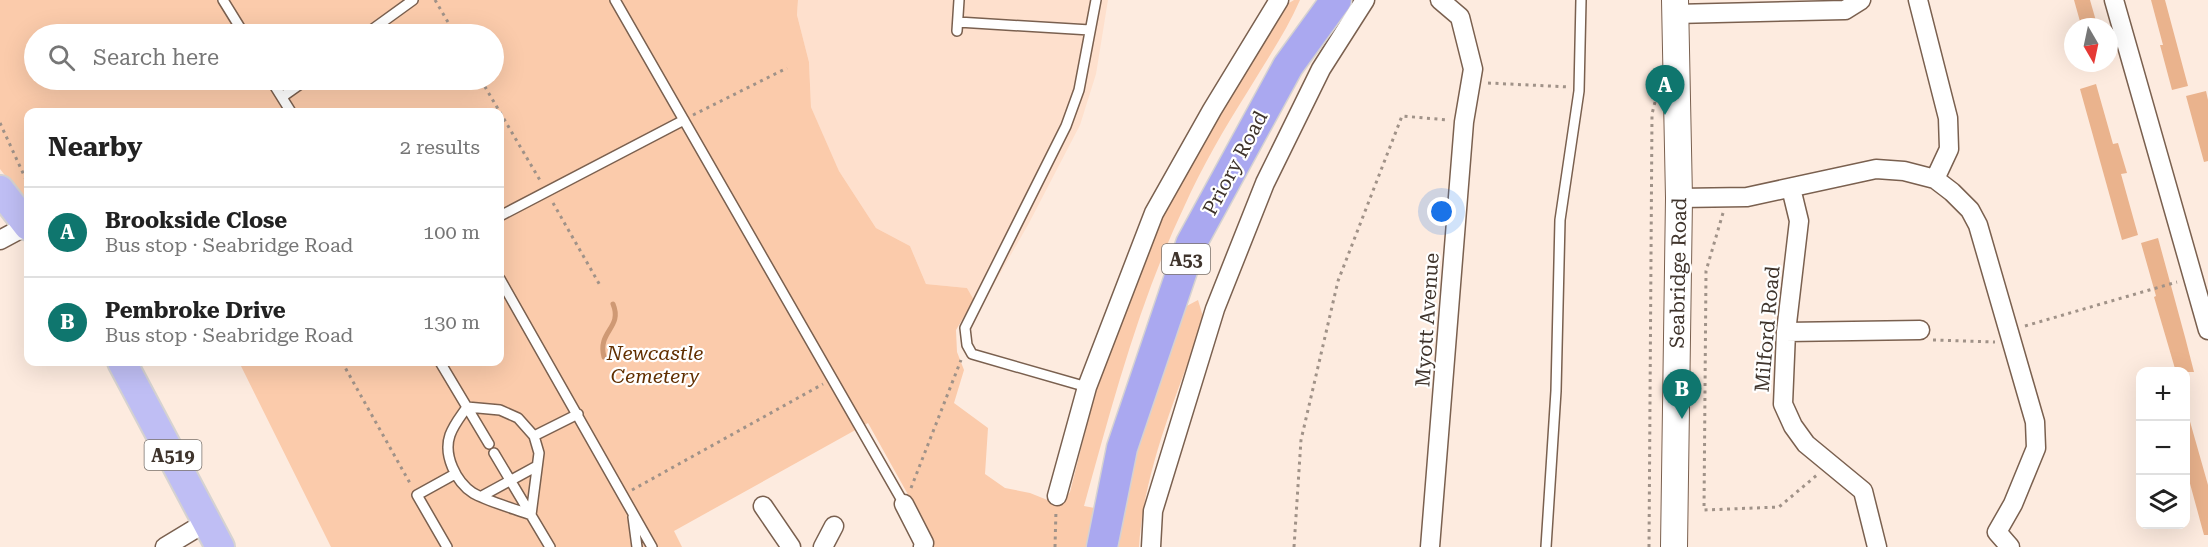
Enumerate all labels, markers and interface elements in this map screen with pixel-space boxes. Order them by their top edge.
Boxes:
north arrow [2064,18,2118,72]
search box [24,24,504,90]
icon: search [45,41,78,74]
text: Search here [93,45,219,70]
pin: A [1646,66,1684,115]
street label: Priory Road [1198,107,1273,219]
text: Nearby [48,132,142,162]
text: 2 results [400,135,480,159]
your location [1427,197,1456,226]
street label: Seabridge Road [1665,197,1691,349]
text: Brookside Close [105,208,287,233]
text: A [60,220,75,244]
text: 100 m [423,220,480,244]
text: Bus stop · Seabridge Road [105,233,353,257]
road number: A53 [1162,244,1210,274]
street label: Myott Avenue [1410,252,1444,388]
street label: Milford Road [1750,265,1784,393]
text: Pembroke Drive [105,298,286,323]
text: B [60,310,75,334]
text: 130 m [423,310,480,334]
text: Bus stop · Seabridge Road [105,323,353,347]
park label: Newcastle Cemetery [606,341,703,388]
map controls [2136,367,2190,529]
button: + [2136,367,2190,421]
pin: B [1662,370,1702,419]
button: − [2136,421,2190,475]
road number: A519 [144,440,201,470]
button: layers [2136,475,2190,529]

